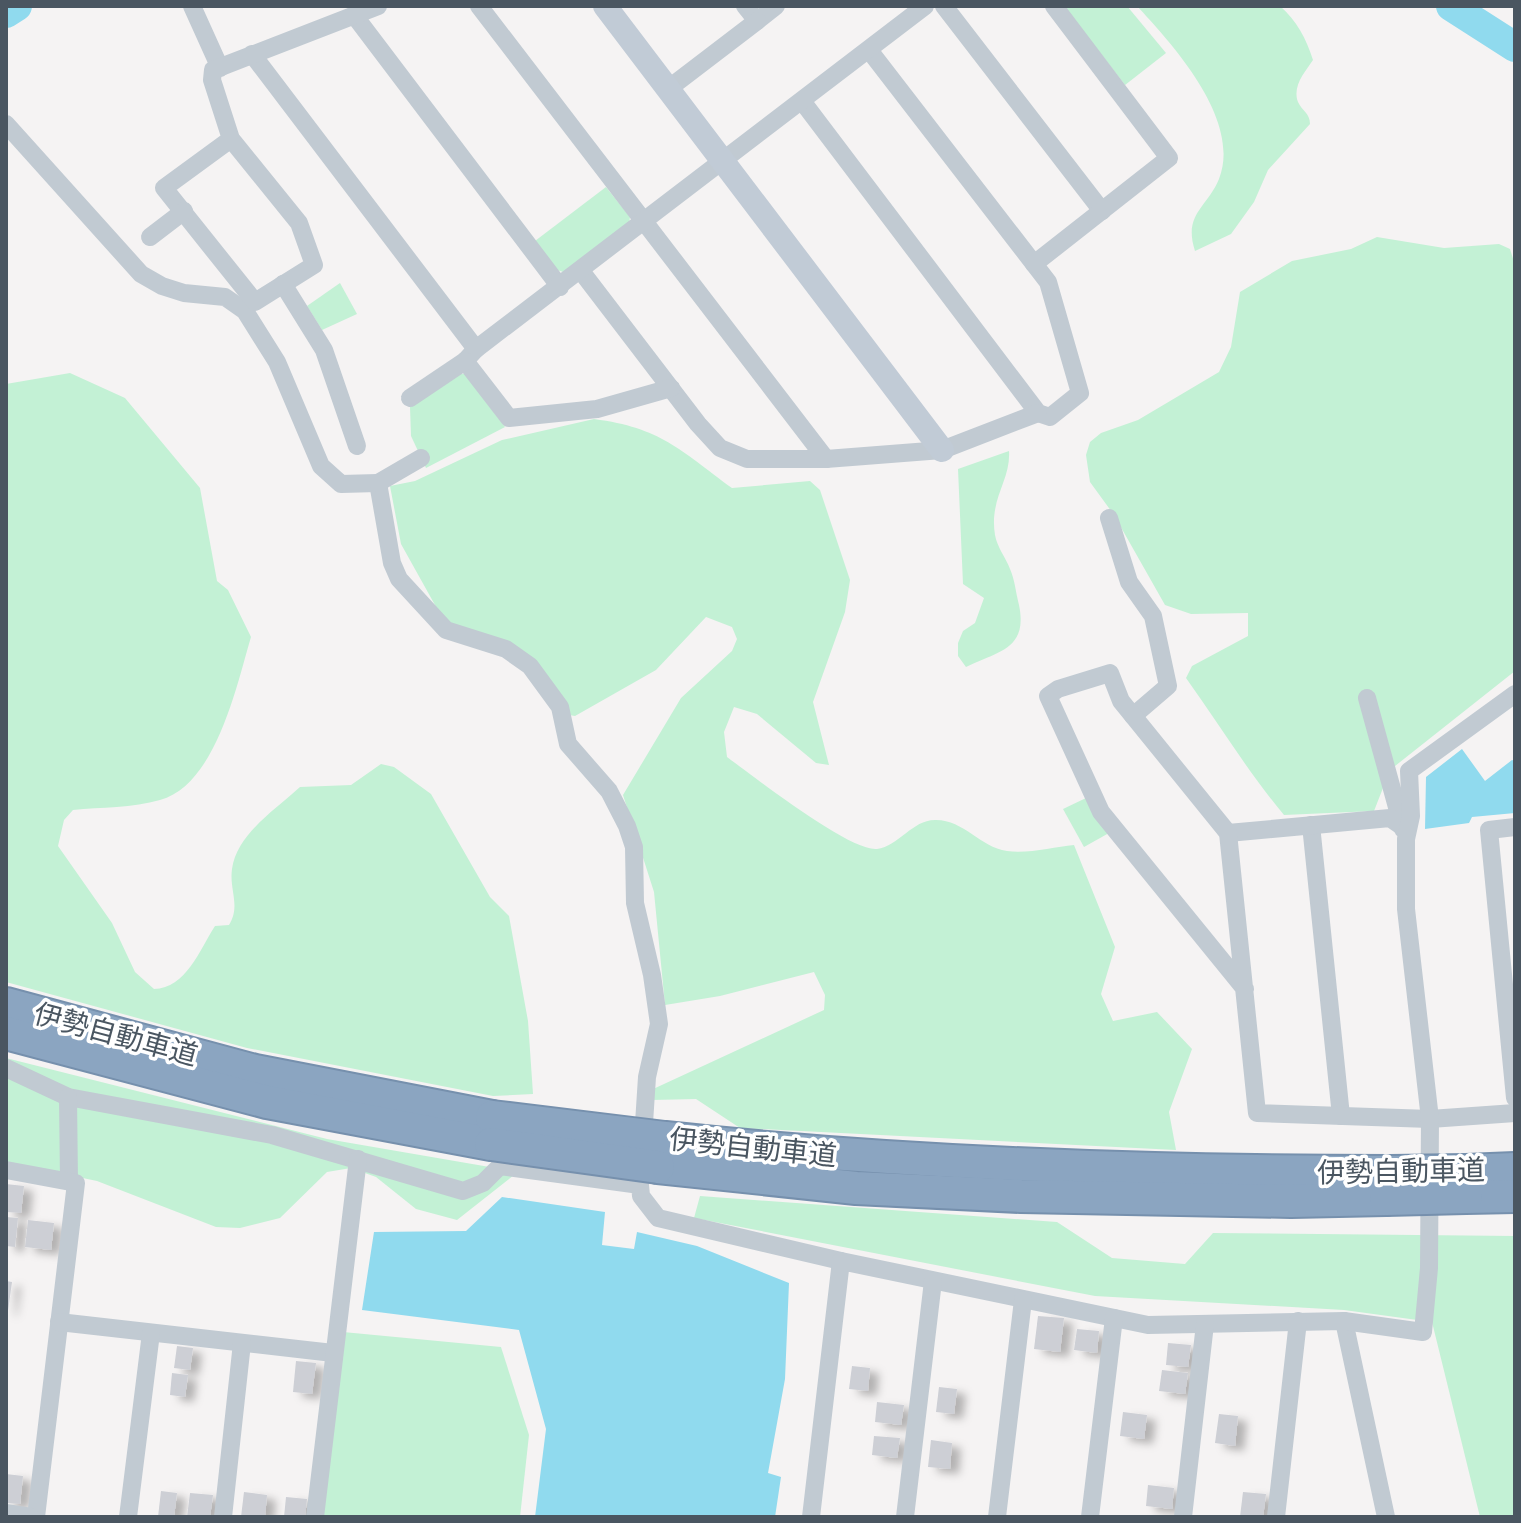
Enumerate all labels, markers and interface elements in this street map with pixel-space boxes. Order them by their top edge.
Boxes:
street label: 伊勢自動車道 [30,995,202,1074]
street label: 伊勢自動車道 [667,1120,838,1175]
street label: 伊勢自動車道 [1317,1152,1485,1191]

